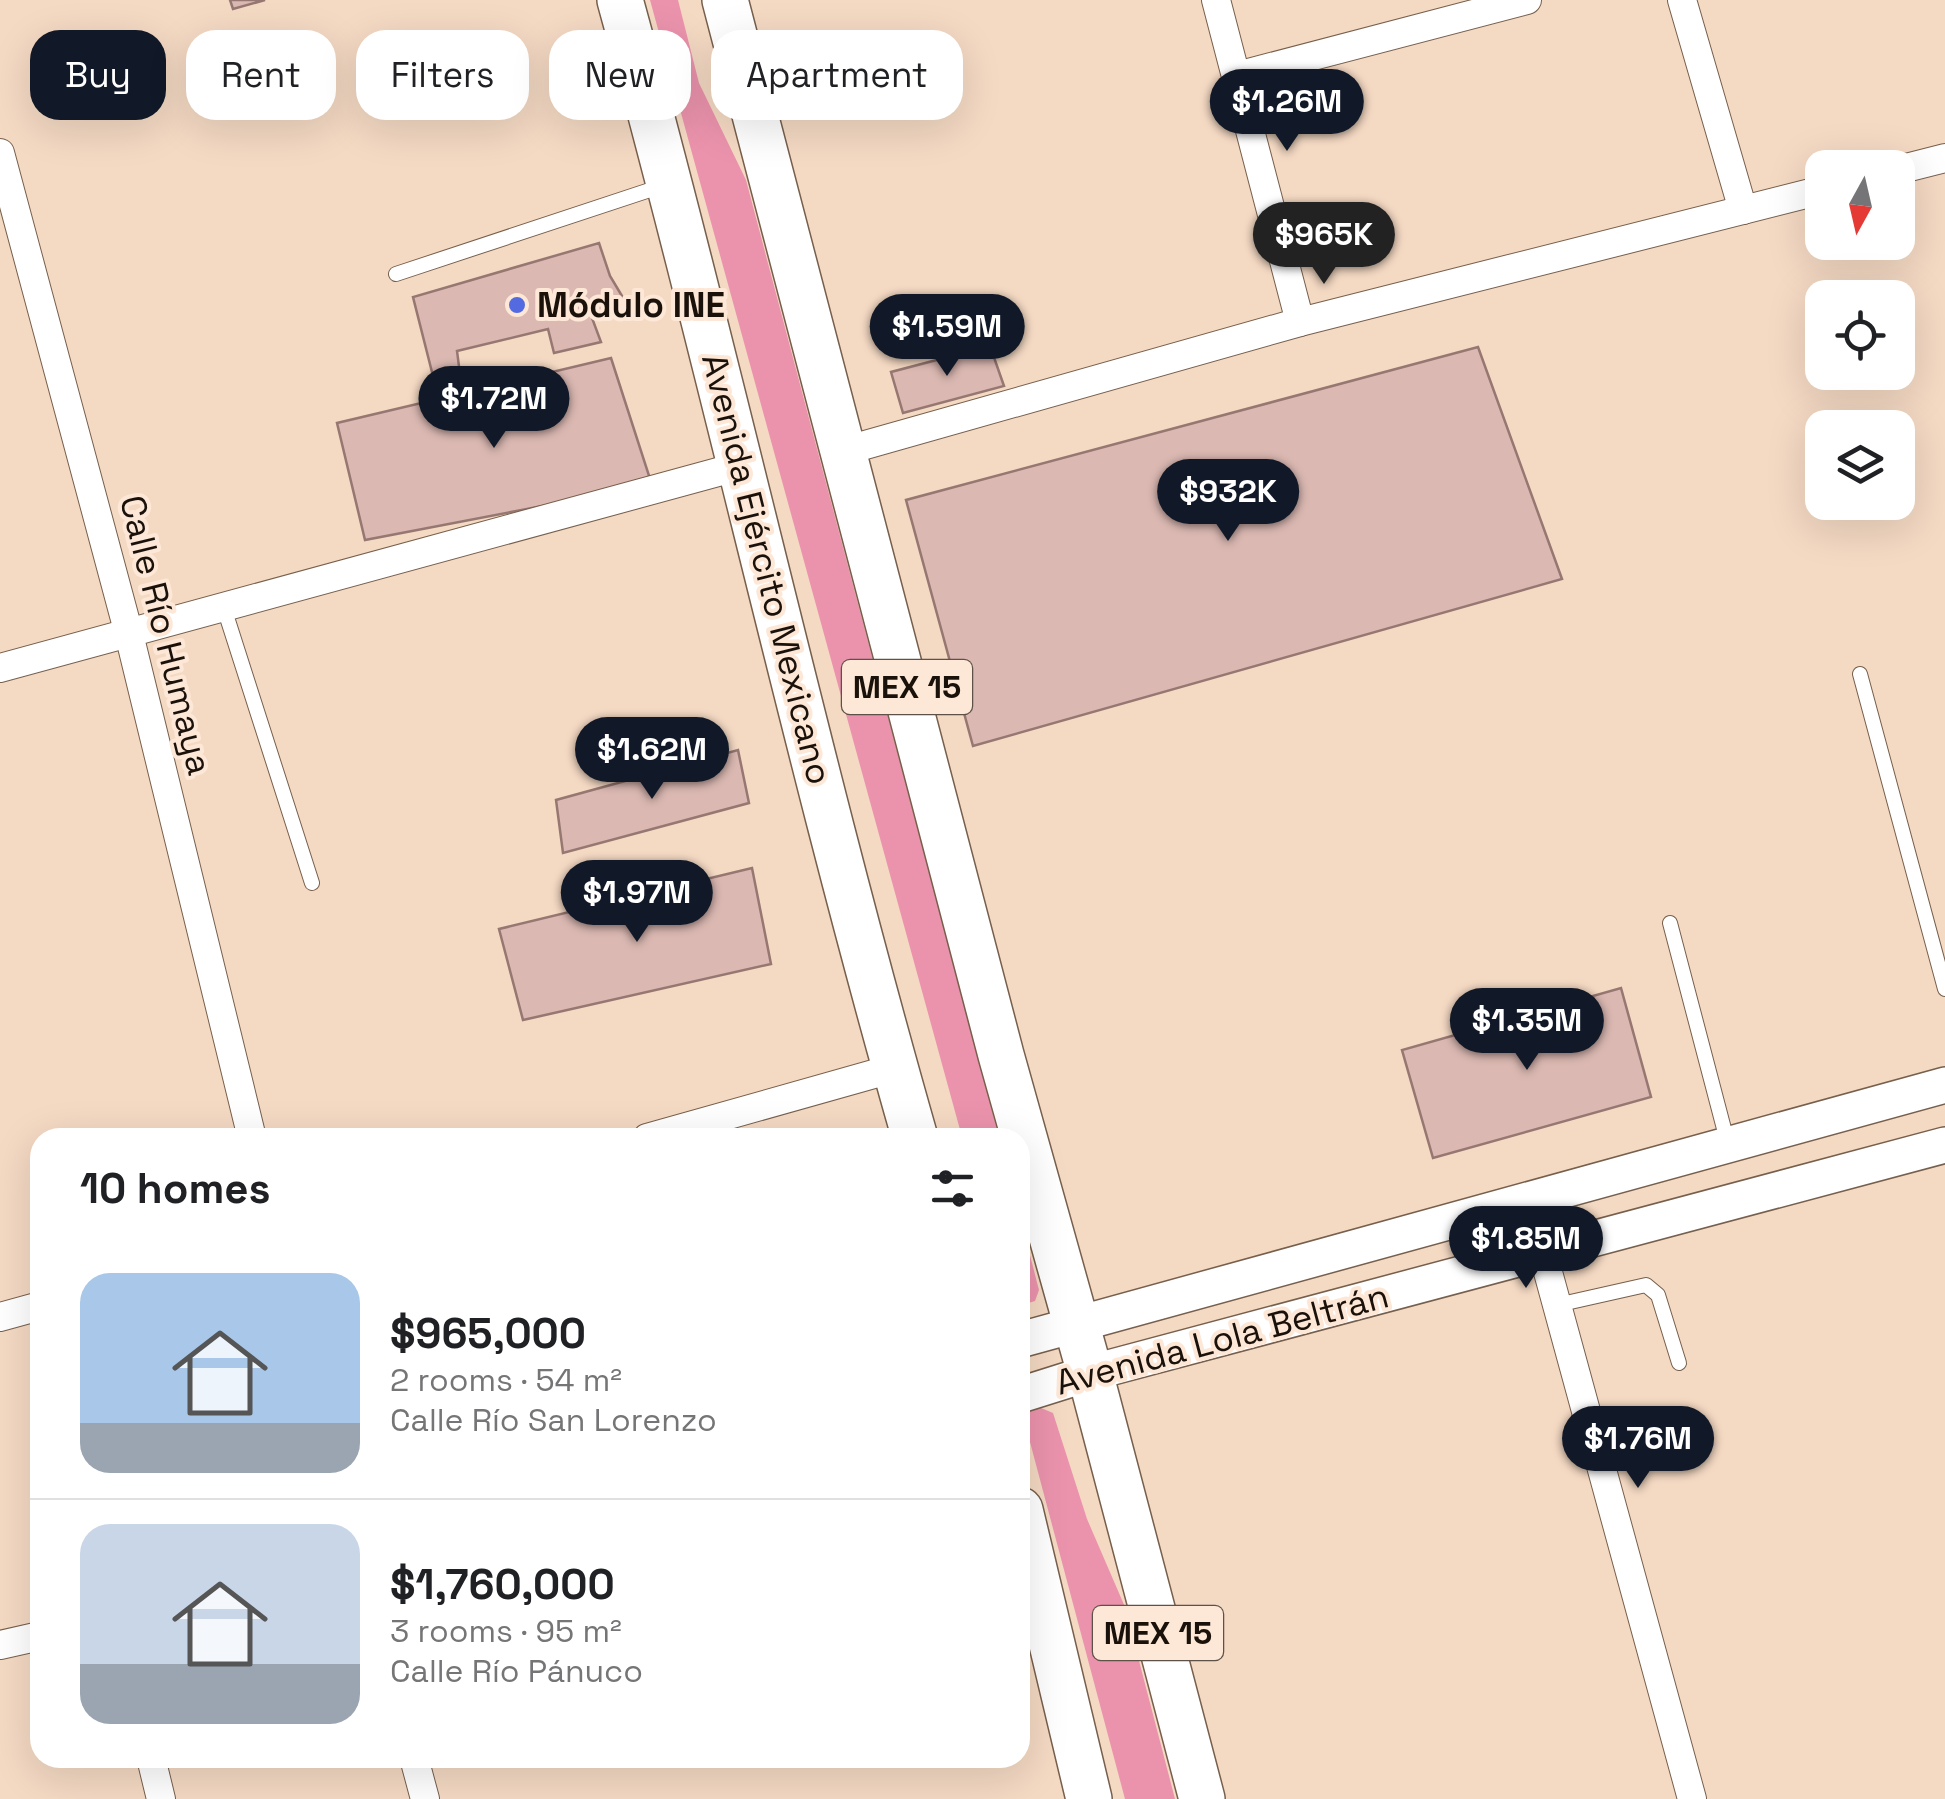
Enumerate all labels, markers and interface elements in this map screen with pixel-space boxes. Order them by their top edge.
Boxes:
chip: Buy [30,30,166,120]
chip: Rent [186,30,336,120]
chip: Filters [356,30,529,120]
chip: New [549,30,691,120]
chip: Apartment [711,30,963,120]
pin: $1.26M [1206,69,1368,154]
text: $1.26M [1232,81,1342,121]
north arrow [1805,150,1915,260]
map controls [1805,150,1915,520]
pin: $965K [1254,202,1394,287]
text: $965K [1275,214,1373,254]
button: locate [1805,280,1915,390]
place label: Módulo INE [537,283,725,327]
marker: Módulo INE [506,294,528,316]
pin: $1.59M [866,294,1028,379]
text: $1.59M [892,306,1002,346]
street label: Avenida Ejército Mexicano [692,349,842,789]
pin: $1.72M [413,366,575,451]
text: $1.72M [440,378,548,418]
button: layers [1805,410,1915,520]
pin: $932K [1158,459,1298,544]
text: $932K [1179,471,1277,511]
street label: Calle Río Humaya [110,491,222,779]
road number: MEX 15 [842,660,972,714]
pin: $1.62M [571,717,733,802]
text: $1.62M [597,729,707,769]
pin: $1.97M [556,860,718,945]
text: $1.97M [583,872,691,912]
pin: $1.35M [1446,988,1608,1073]
text: $1.35M [1472,1000,1582,1040]
icon: filters [925,1161,980,1216]
text: 10 homes [80,1162,271,1215]
pin: $1.85M [1445,1206,1607,1291]
text: $1.85M [1471,1218,1581,1258]
street label: Avenida Lola Beltrán [1051,1273,1393,1405]
text: $965,000 [390,1307,586,1360]
icon: home [160,1313,280,1433]
text: 2 rooms · 54 m² [390,1360,622,1400]
text: Calle Río San Lorenzo [390,1400,717,1440]
pin: $1.76M [1557,1406,1719,1491]
text: $1.76M [1584,1418,1692,1458]
text: $1,760,000 [390,1558,615,1611]
icon: home [160,1564,280,1684]
road number: MEX 15 [1093,1606,1223,1660]
text: 3 rooms · 95 m² [390,1611,622,1651]
text: Calle Río Pánuco [390,1651,643,1691]

